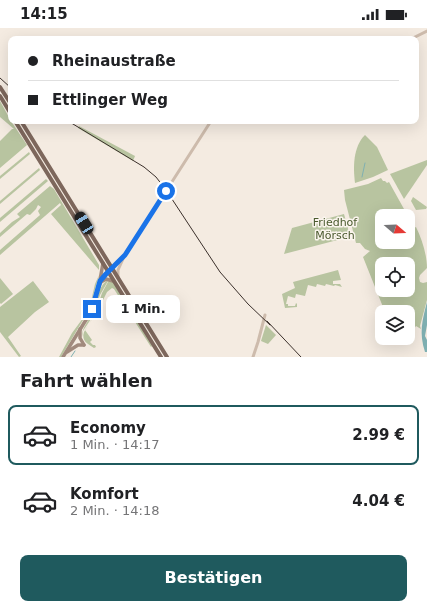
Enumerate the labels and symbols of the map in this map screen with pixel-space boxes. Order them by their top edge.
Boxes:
route start [157,182,175,200]
north arrow [375,209,415,249]
car [73,210,95,236]
park label: Friedhof Mörsch [313,216,358,242]
callout: 1 Min. [106,295,180,323]
route end [83,300,101,318]

